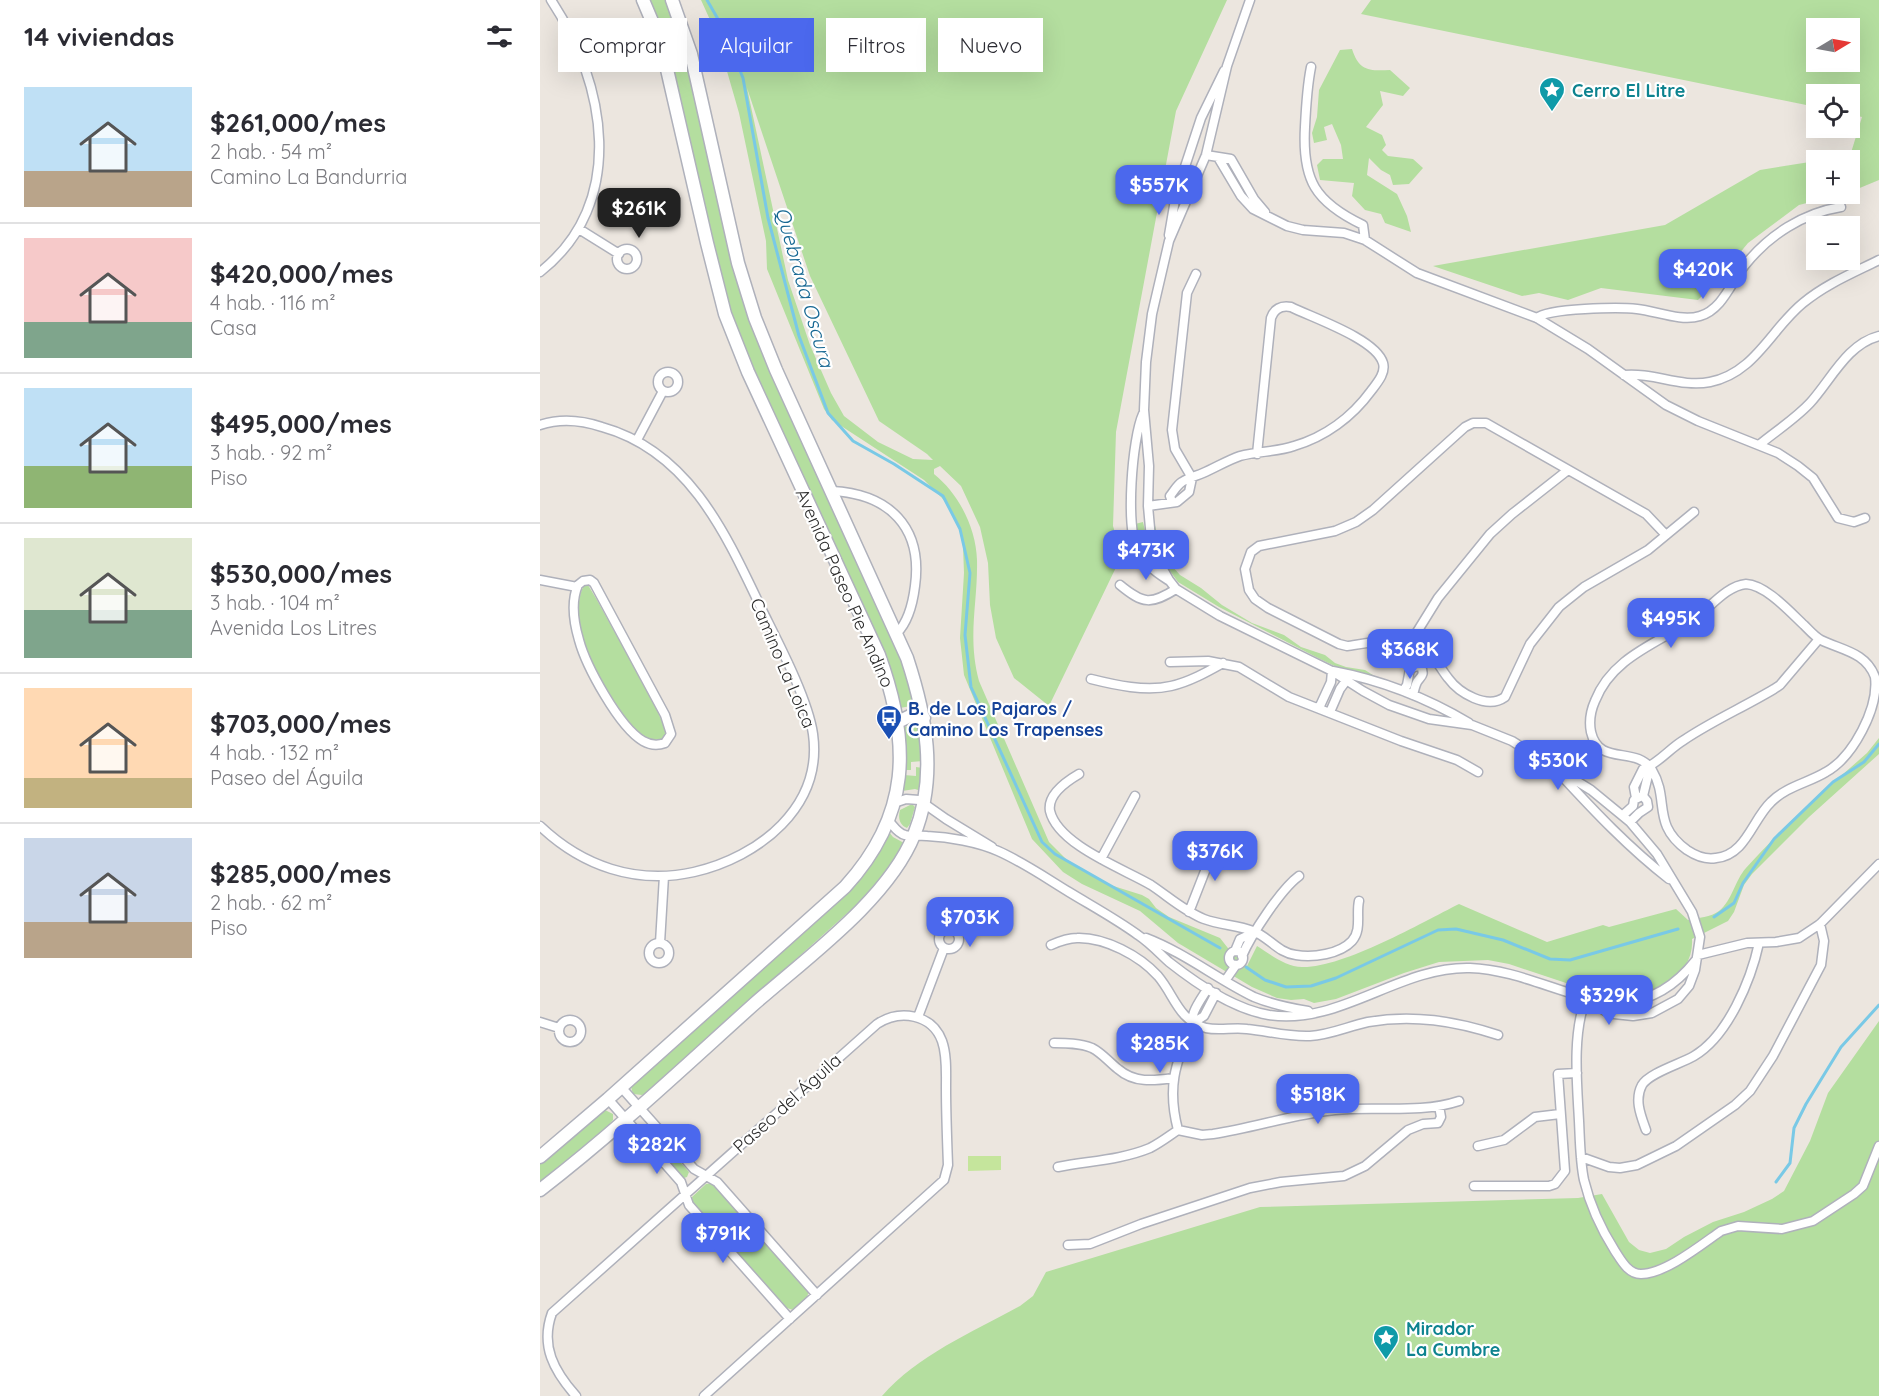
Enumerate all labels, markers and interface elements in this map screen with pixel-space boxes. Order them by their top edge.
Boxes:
chip: Comprar [558,18,687,72]
chip: Alquilar [699,18,814,72]
chip: Filtros [826,18,926,72]
chip: Nuevo [938,18,1043,72]
north arrow [1806,18,1860,72]
map controls [1806,18,1860,270]
text: 14 viviendas [24,20,174,53]
icon: filters [483,20,516,53]
place icon: Cerro El Litre [1537,75,1567,113]
place label: Cerro El Litre [1572,79,1685,102]
button: locate [1806,84,1860,138]
text: $261,000/mes [210,106,386,139]
icon: home [72,111,144,183]
text: 2 hab. · 54 m² [210,139,332,164]
button: + [1806,150,1860,204]
text: Camino La Bandurria [210,164,407,189]
pin: $557K [1117,165,1201,216]
text: $557K [1129,172,1189,197]
pin: $261K [597,188,681,239]
text: $261K [612,195,666,220]
water label: Quebrada Oscura [770,204,840,372]
button: − [1806,216,1860,270]
pin: $420K [1661,249,1745,300]
text: $420K [1673,256,1733,281]
text: $420,000/mes [210,257,393,290]
icon: home [72,262,144,334]
text: 4 hab. · 116 m² [210,290,336,315]
text: Casa [210,315,257,340]
text: $495,000/mes [210,407,392,440]
icon: home [72,412,144,484]
text: 3 hab. · 92 m² [210,440,332,465]
text: Piso [210,465,248,490]
street label: Avenida Paseo Pie Andino [791,485,899,691]
pin: $473K [1104,530,1188,581]
text: $473K [1117,537,1175,562]
text: $530,000/mes [210,557,392,590]
icon: home [72,562,144,634]
text: 3 hab. · 104 m² [210,590,340,615]
street label: Camino La Loica [745,595,821,731]
pin: $495K [1629,598,1713,649]
text: $495K [1641,605,1701,630]
text: Avenida Los Litres [210,615,377,640]
pin: $368K [1368,629,1452,680]
text: $368K [1381,636,1439,661]
place label: B. de Los Pajaros / Camino Los Trapenses [908,697,1104,741]
bus stop icon: B. de Los Pajaros / Camino Los Trapenses [874,703,904,741]
text: $703,000/mes [210,707,391,740]
icon: home [72,712,144,784]
text: 4 hab. · 132 m² [210,740,339,765]
pin: $530K [1516,740,1600,791]
text: $530K [1528,747,1588,772]
text: Paseo del Águila [210,765,363,790]
pin: $376K [1173,831,1257,882]
text: $376K [1186,838,1244,863]
text: $285,000/mes [210,857,391,890]
icon: home [72,862,144,934]
text: 2 hab. · 62 m² [210,890,332,915]
pin: $703K [928,897,1012,948]
text: $703K [940,904,1000,929]
text: Piso [210,915,248,940]
pin: $329K [1567,975,1651,1026]
text: $329K [1580,982,1638,1007]
pin: $285K [1118,1023,1202,1074]
text: $285K [1131,1030,1189,1055]
street label: Paseo del Águila [728,1048,846,1158]
pin: $518K [1276,1074,1360,1125]
text: $518K [1290,1081,1346,1106]
pin: $282K [615,1124,699,1175]
text: $282K [628,1131,686,1156]
pin: $791K [681,1213,765,1264]
text: $791K [695,1220,751,1245]
place label: Mirador La Cumbre [1406,1317,1500,1361]
place icon: Mirador La Cumbre [1371,1323,1401,1361]

